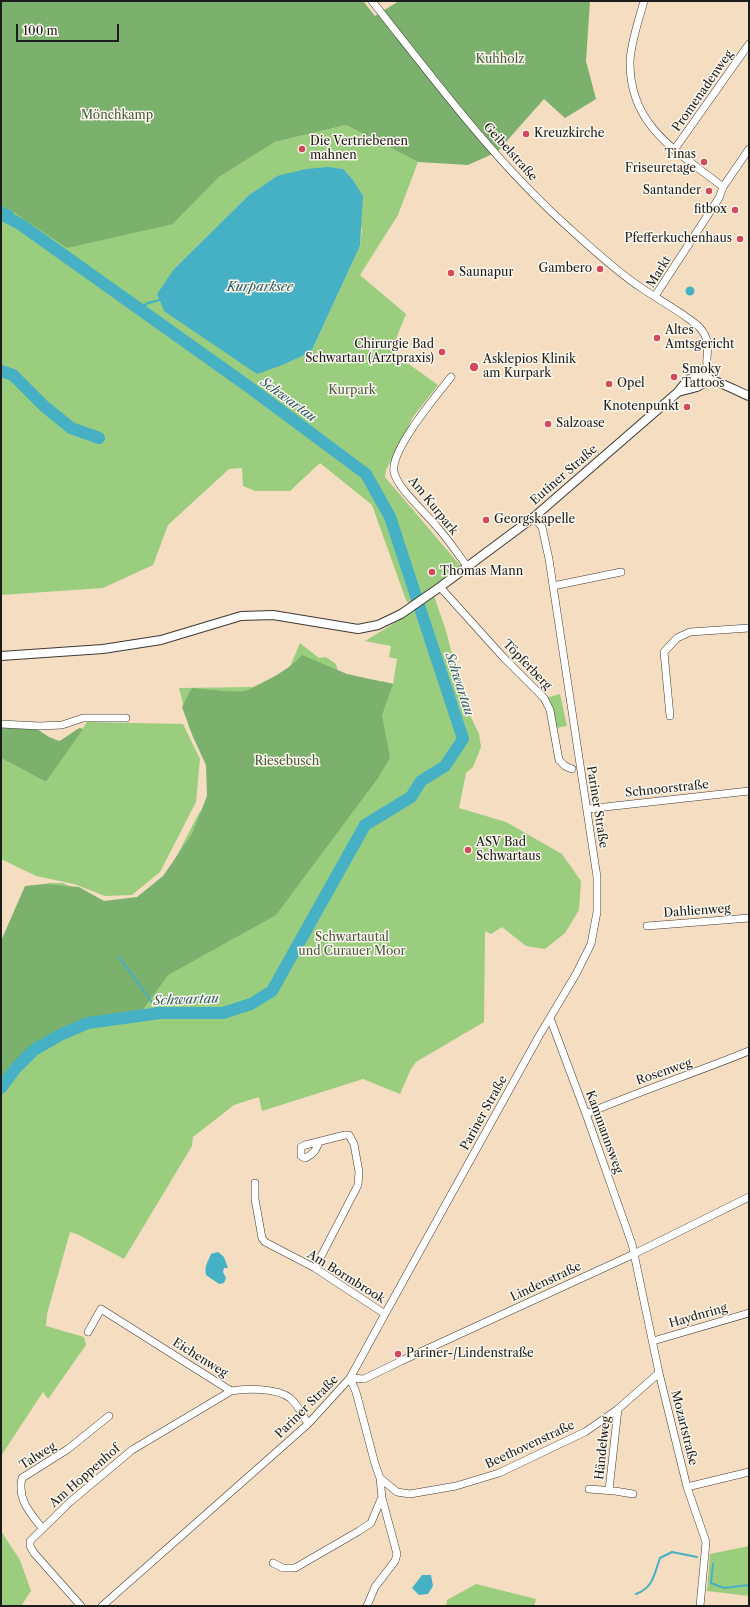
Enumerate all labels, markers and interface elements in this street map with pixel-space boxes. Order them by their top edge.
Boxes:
scale bar [18,16,121,42]
text: 100 m [23,23,58,38]
street label: Promenadenweg [670,48,736,134]
park label: Kuhholz [476,53,524,67]
park label: Mönchkamp [81,109,153,123]
street label: Geibelstraße [480,120,540,184]
place label: Kreuzkirche [534,127,605,141]
marker: Kreuzkirche [521,129,531,139]
place label: Die Vertriebenen mahnen [310,135,408,163]
marker: Die Vertriebenen mahnen [297,144,307,154]
place label: Tinas Friseuretage [625,148,696,176]
marker: Tinas Friseuretage [699,157,709,167]
place label: Santander [643,184,701,198]
marker: Santander [704,186,714,196]
place label: fitbox [694,203,727,217]
marker: fitbox [730,205,740,215]
place label: Pfefferkuchenhaus [625,232,732,246]
marker: Pfefferkuchenhaus [735,234,745,244]
street label: Markt [644,254,674,290]
place label: Gambero [539,262,592,276]
marker: Gambero [595,264,605,274]
place label: Saunapur [459,266,514,280]
marker: Saunapur [446,268,456,278]
water label: Kurparksee [227,279,293,295]
place label: Altes Amtsgericht [665,324,734,352]
marker: Altes Amtsgericht [652,333,662,343]
place label: Chirurgie Bad Schwartau (Arztpraxis) [305,338,434,366]
marker: Chirurgie Bad Schwartau (Arztpraxis) [437,347,447,357]
place label: Asklepios Klinik am Kurpark [483,353,576,381]
marker: Asklepios Klinik am Kurpark [468,361,480,373]
place label: Smoky Tattoos [682,363,725,391]
marker: Smoky Tattoos [669,372,679,382]
water label: Schwartau [257,375,319,425]
place label: Opel [617,377,645,391]
marker: Opel [604,379,614,389]
park label: Kurpark [328,384,376,398]
place label: Knotenpunkt [603,400,679,414]
marker: Knotenpunkt [682,402,692,412]
place label: Salzoase [556,417,605,431]
marker: Salzoase [543,419,553,429]
street label: Eutiner Straße [528,442,600,508]
street label: Am Kurpark [405,474,461,538]
place label: Georgskapelle [494,513,575,527]
marker: Georgskapelle [481,515,491,525]
place label: Thomas Mann [440,565,523,579]
marker: Thomas Mann [427,567,437,577]
street label: Töpferberg [500,637,554,693]
water label: Schwartau [442,651,476,717]
park label: Riesebusch [255,755,319,769]
street label: Pariner Straße [583,765,611,849]
street label: Schnoorstraße [624,777,710,801]
place label: ASV Bad Schwartaus [476,836,541,864]
marker: ASV Bad Schwartaus [463,845,473,855]
street label: Dahlienweg [663,901,731,921]
park label: Schwartautal und Curauer Moor [298,931,406,959]
water label: Schwartau [153,991,219,1009]
street label: Rosenweg [634,1056,694,1088]
street label: Pariner Straße [458,1073,510,1153]
street label: Kammannsweg [582,1089,626,1175]
street label: Am Bormbrook [304,1247,388,1307]
street label: Lindenstraße [508,1259,584,1305]
street label: Haydnring [667,1301,729,1331]
street label: Eichenweg [170,1335,230,1381]
place label: Pariner-/Lindenstraße [406,1347,534,1361]
marker: Pariner-/Lindenstraße [393,1349,403,1359]
street label: Pariner Straße [273,1373,341,1441]
street label: Mozartstraße [668,1389,700,1467]
street label: Händelweg [592,1415,614,1481]
street label: Beethovenstraße [483,1418,577,1472]
street label: Talweg [17,1439,59,1473]
street label: Am Hoppenhof [47,1441,123,1511]

